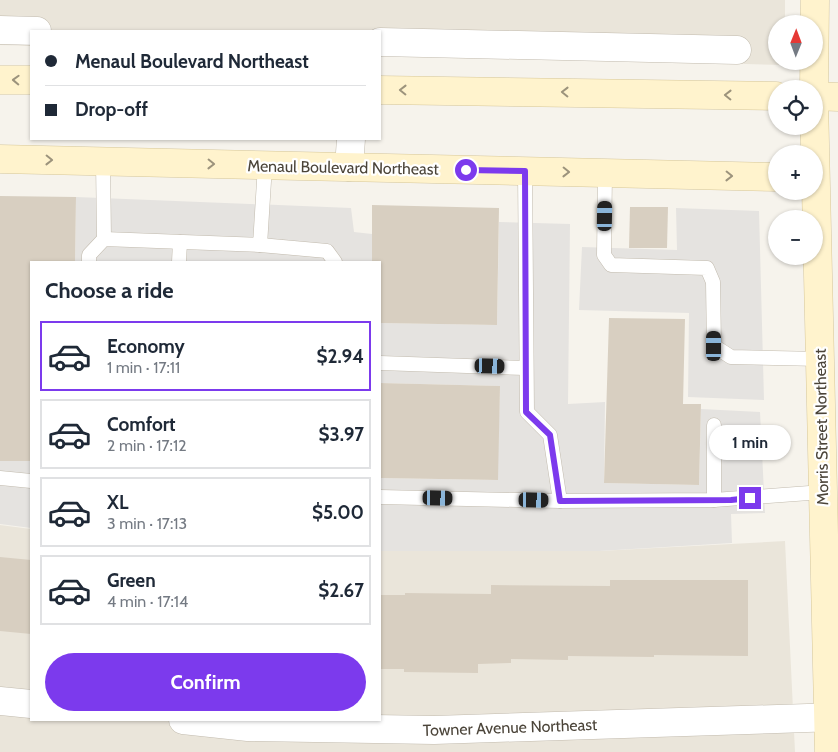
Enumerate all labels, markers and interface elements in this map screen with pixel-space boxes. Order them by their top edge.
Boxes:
north arrow [768,15,822,70]
map controls [768,15,823,265]
text: Menaul Boulevard Northeast [75,50,309,73]
one-way arrow [11,75,19,85]
button: locate [768,80,823,135]
one-way arrow [398,85,406,95]
one-way arrow [561,87,569,98]
one-way arrow [723,90,731,100]
text: Drop-off [75,98,148,121]
button: + [768,145,823,200]
one-way arrow [45,155,53,165]
street label: Menaul Boulevard Northeast [247,156,440,179]
one-way arrow [208,159,215,169]
route start [455,159,477,181]
one-way arrow [562,167,570,178]
one-way arrow [725,171,733,181]
car [597,201,612,231]
button: − [768,210,823,265]
text: Choose a ride [45,277,174,304]
car [706,331,721,361]
icon: car [47,334,92,379]
text: Economy [107,335,185,358]
text: $2.94 [317,345,364,368]
street label: Morris Street Northeast [811,348,832,506]
text: 1 min · 17:11 [107,358,180,377]
car [474,358,505,374]
icon: car [47,412,92,457]
text: Comfort [107,413,176,436]
text: $3.97 [318,423,364,446]
callout: 1 min [709,426,791,460]
text: 1 min [732,433,768,452]
text: 2 min · 17:12 [107,436,187,455]
route end [739,487,761,509]
icon: car [47,490,92,535]
car [422,490,453,506]
text: XL [107,491,128,514]
car [518,492,549,508]
text: $5.00 [312,501,364,524]
text: 3 min · 17:13 [107,514,187,533]
icon: car [47,568,92,613]
text: Green [107,569,156,592]
text: $2.67 [318,579,364,602]
text: 4 min · 17:14 [107,592,188,611]
button: Confirm [45,653,366,711]
street label: Towner Avenue Northeast [422,715,598,740]

